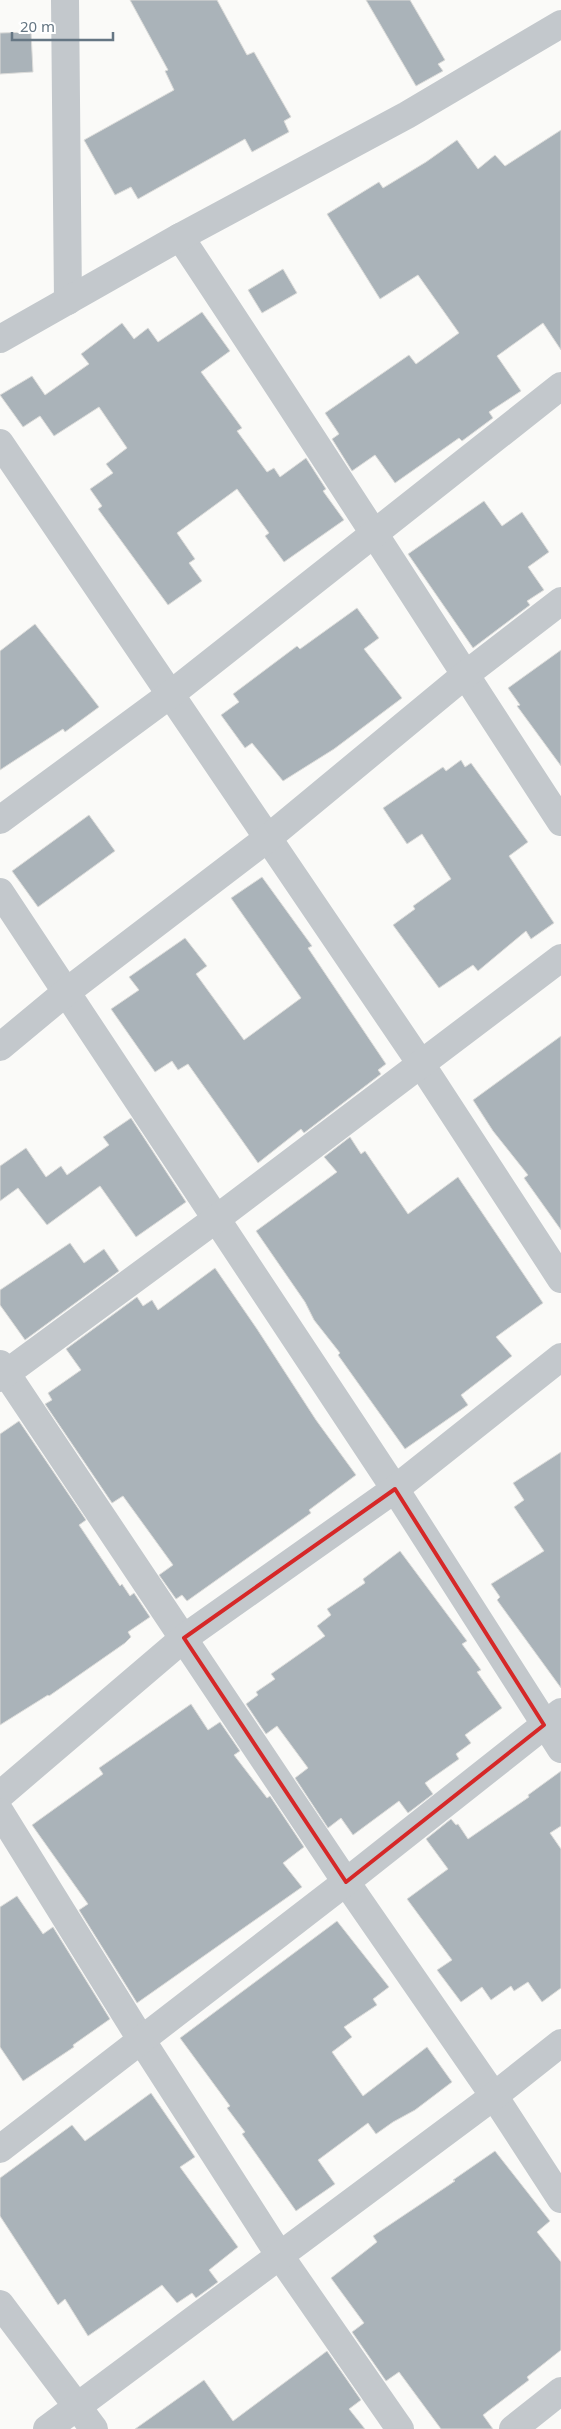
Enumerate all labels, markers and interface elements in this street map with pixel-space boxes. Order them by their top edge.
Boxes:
scale bar [12,10,114,42]
text: 20 m [20,16,55,36]

